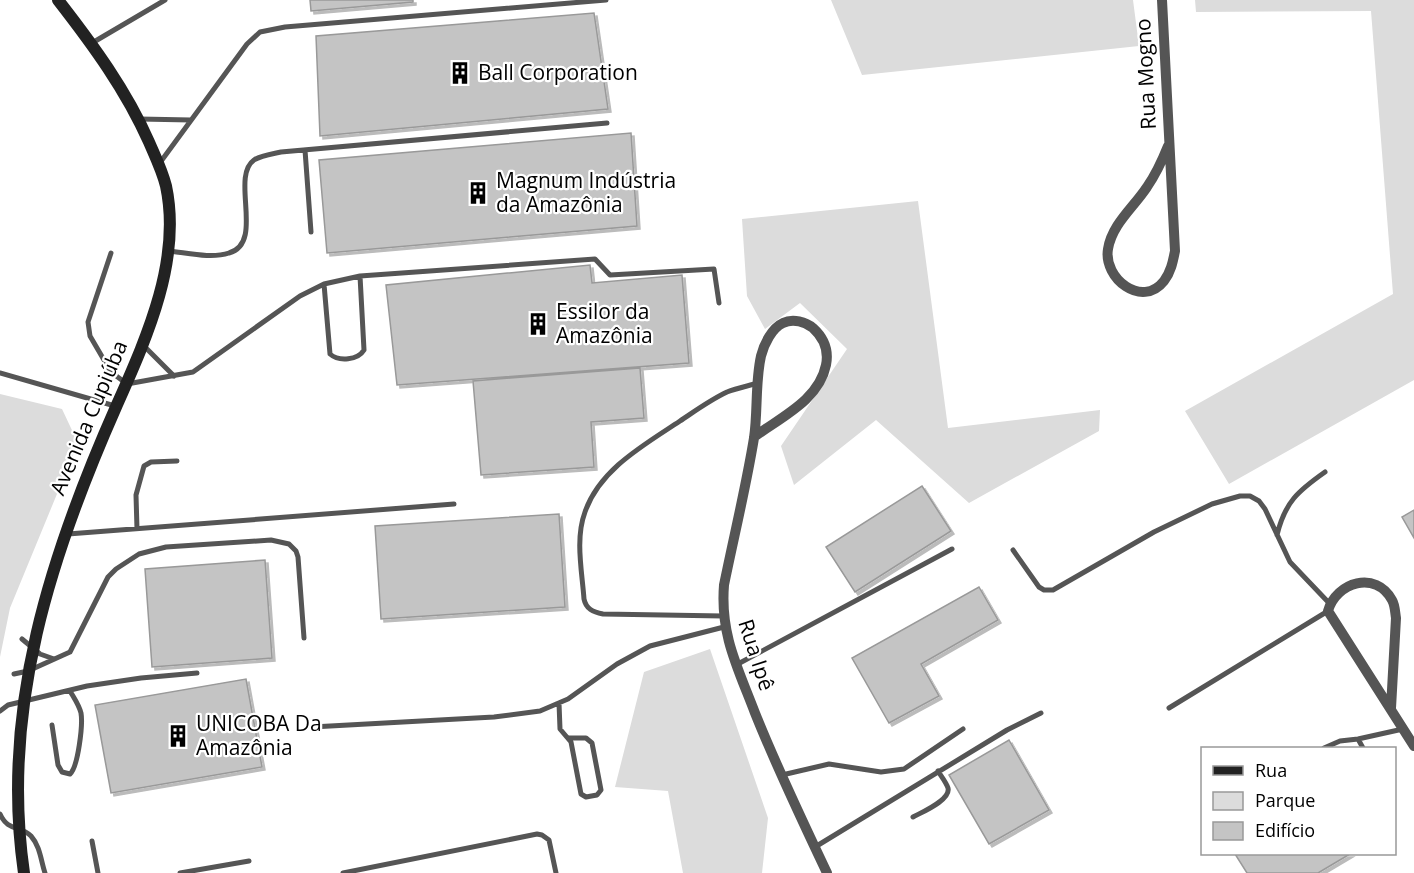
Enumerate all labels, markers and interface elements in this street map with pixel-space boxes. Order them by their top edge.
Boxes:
street label: Rua Mogno [1128,18,1162,130]
place label: Ball Corporation [478,58,638,86]
building icon: Ball Corporation [447,60,473,86]
place label: Magnum Indústria da Amazônia [496,166,676,218]
building icon: Magnum Indústria da Amazônia [465,180,491,206]
place label: Essilor da Amazônia [556,297,653,349]
building icon: Essilor da Amazônia [525,311,551,337]
street label: Avenida Cupiúba [43,336,133,499]
street label: Rua Ipê [732,615,782,694]
place label: UNICOBA Da Amazônia [196,709,322,761]
building icon: UNICOBA Da Amazônia [165,723,191,749]
legend [1201,747,1396,855]
text: Rua [1255,758,1287,782]
text: Parque [1255,788,1315,812]
text: Edifício [1255,818,1315,842]

